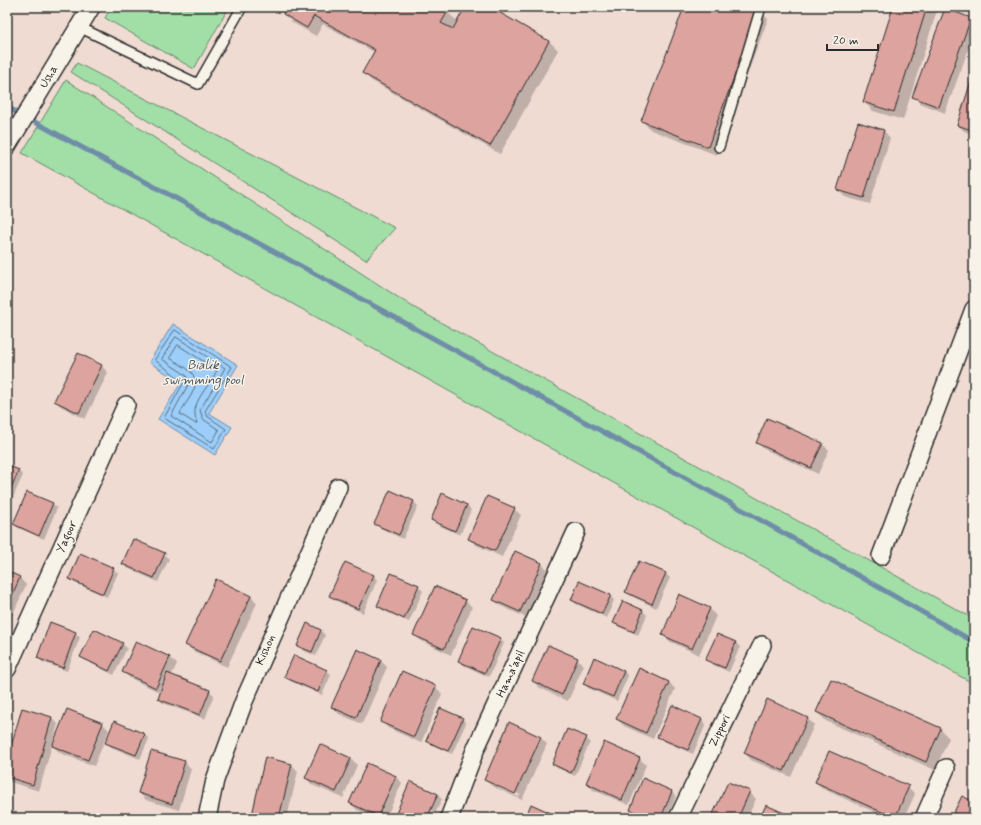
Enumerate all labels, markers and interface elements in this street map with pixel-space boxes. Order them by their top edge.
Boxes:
scale bar [827,26,878,52]
text: 20 m [833,33,859,49]
street label: Usha [36,63,62,91]
water label: Bialik swimming pool [163,357,245,390]
street label: Yagoor [53,518,82,556]
street label: Kishon [252,632,280,668]
street label: Hama'apil [493,648,529,700]
street label: Zippori [705,712,735,750]

